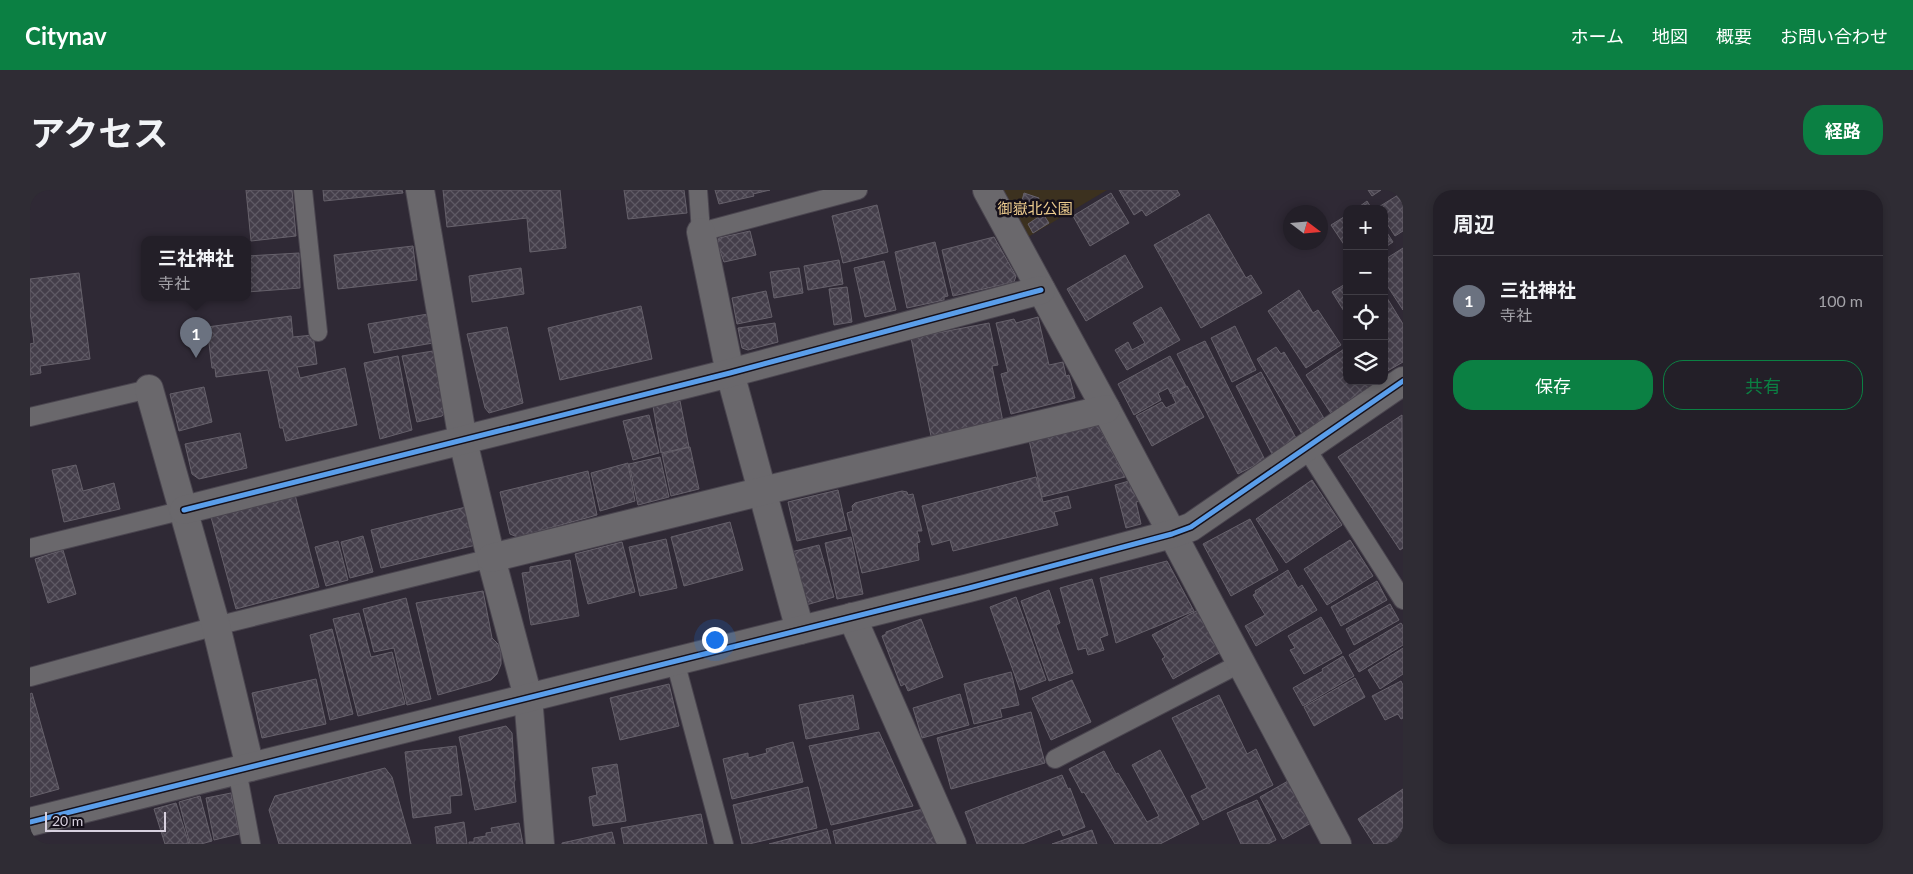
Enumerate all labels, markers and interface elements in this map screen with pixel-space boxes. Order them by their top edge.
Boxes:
text: Citynav [25,21,107,50]
text: ホーム [1571,25,1624,47]
text: 地図 [1652,25,1688,47]
text: 概要 [1716,25,1752,47]
text: お問い合わせ [1780,25,1888,47]
button: 経路 [1803,105,1883,155]
text: アクセス [30,111,168,153]
park label: 御嶽北公園 [997,199,1073,217]
north arrow [1283,205,1328,250]
map controls [1343,205,1388,385]
button: + [1343,205,1388,250]
text: 周辺 [1453,211,1495,236]
popup [141,236,251,301]
text: 三社神社 [158,246,234,269]
button: − [1343,250,1388,295]
text: 寺社 [158,273,190,292]
text: 三社神社 [1500,278,1576,301]
text: 1 [1464,291,1474,310]
text: 100 m [1818,291,1863,310]
button: locate [1343,295,1388,340]
text: 寺社 [1500,305,1532,324]
pin: 1 [180,317,212,358]
button: layers [1343,340,1388,385]
button: 保存 [1453,360,1653,410]
button: 共有 [1663,360,1863,410]
your location [702,627,728,653]
scale bar [45,809,166,832]
text: 20 m [52,812,83,829]

